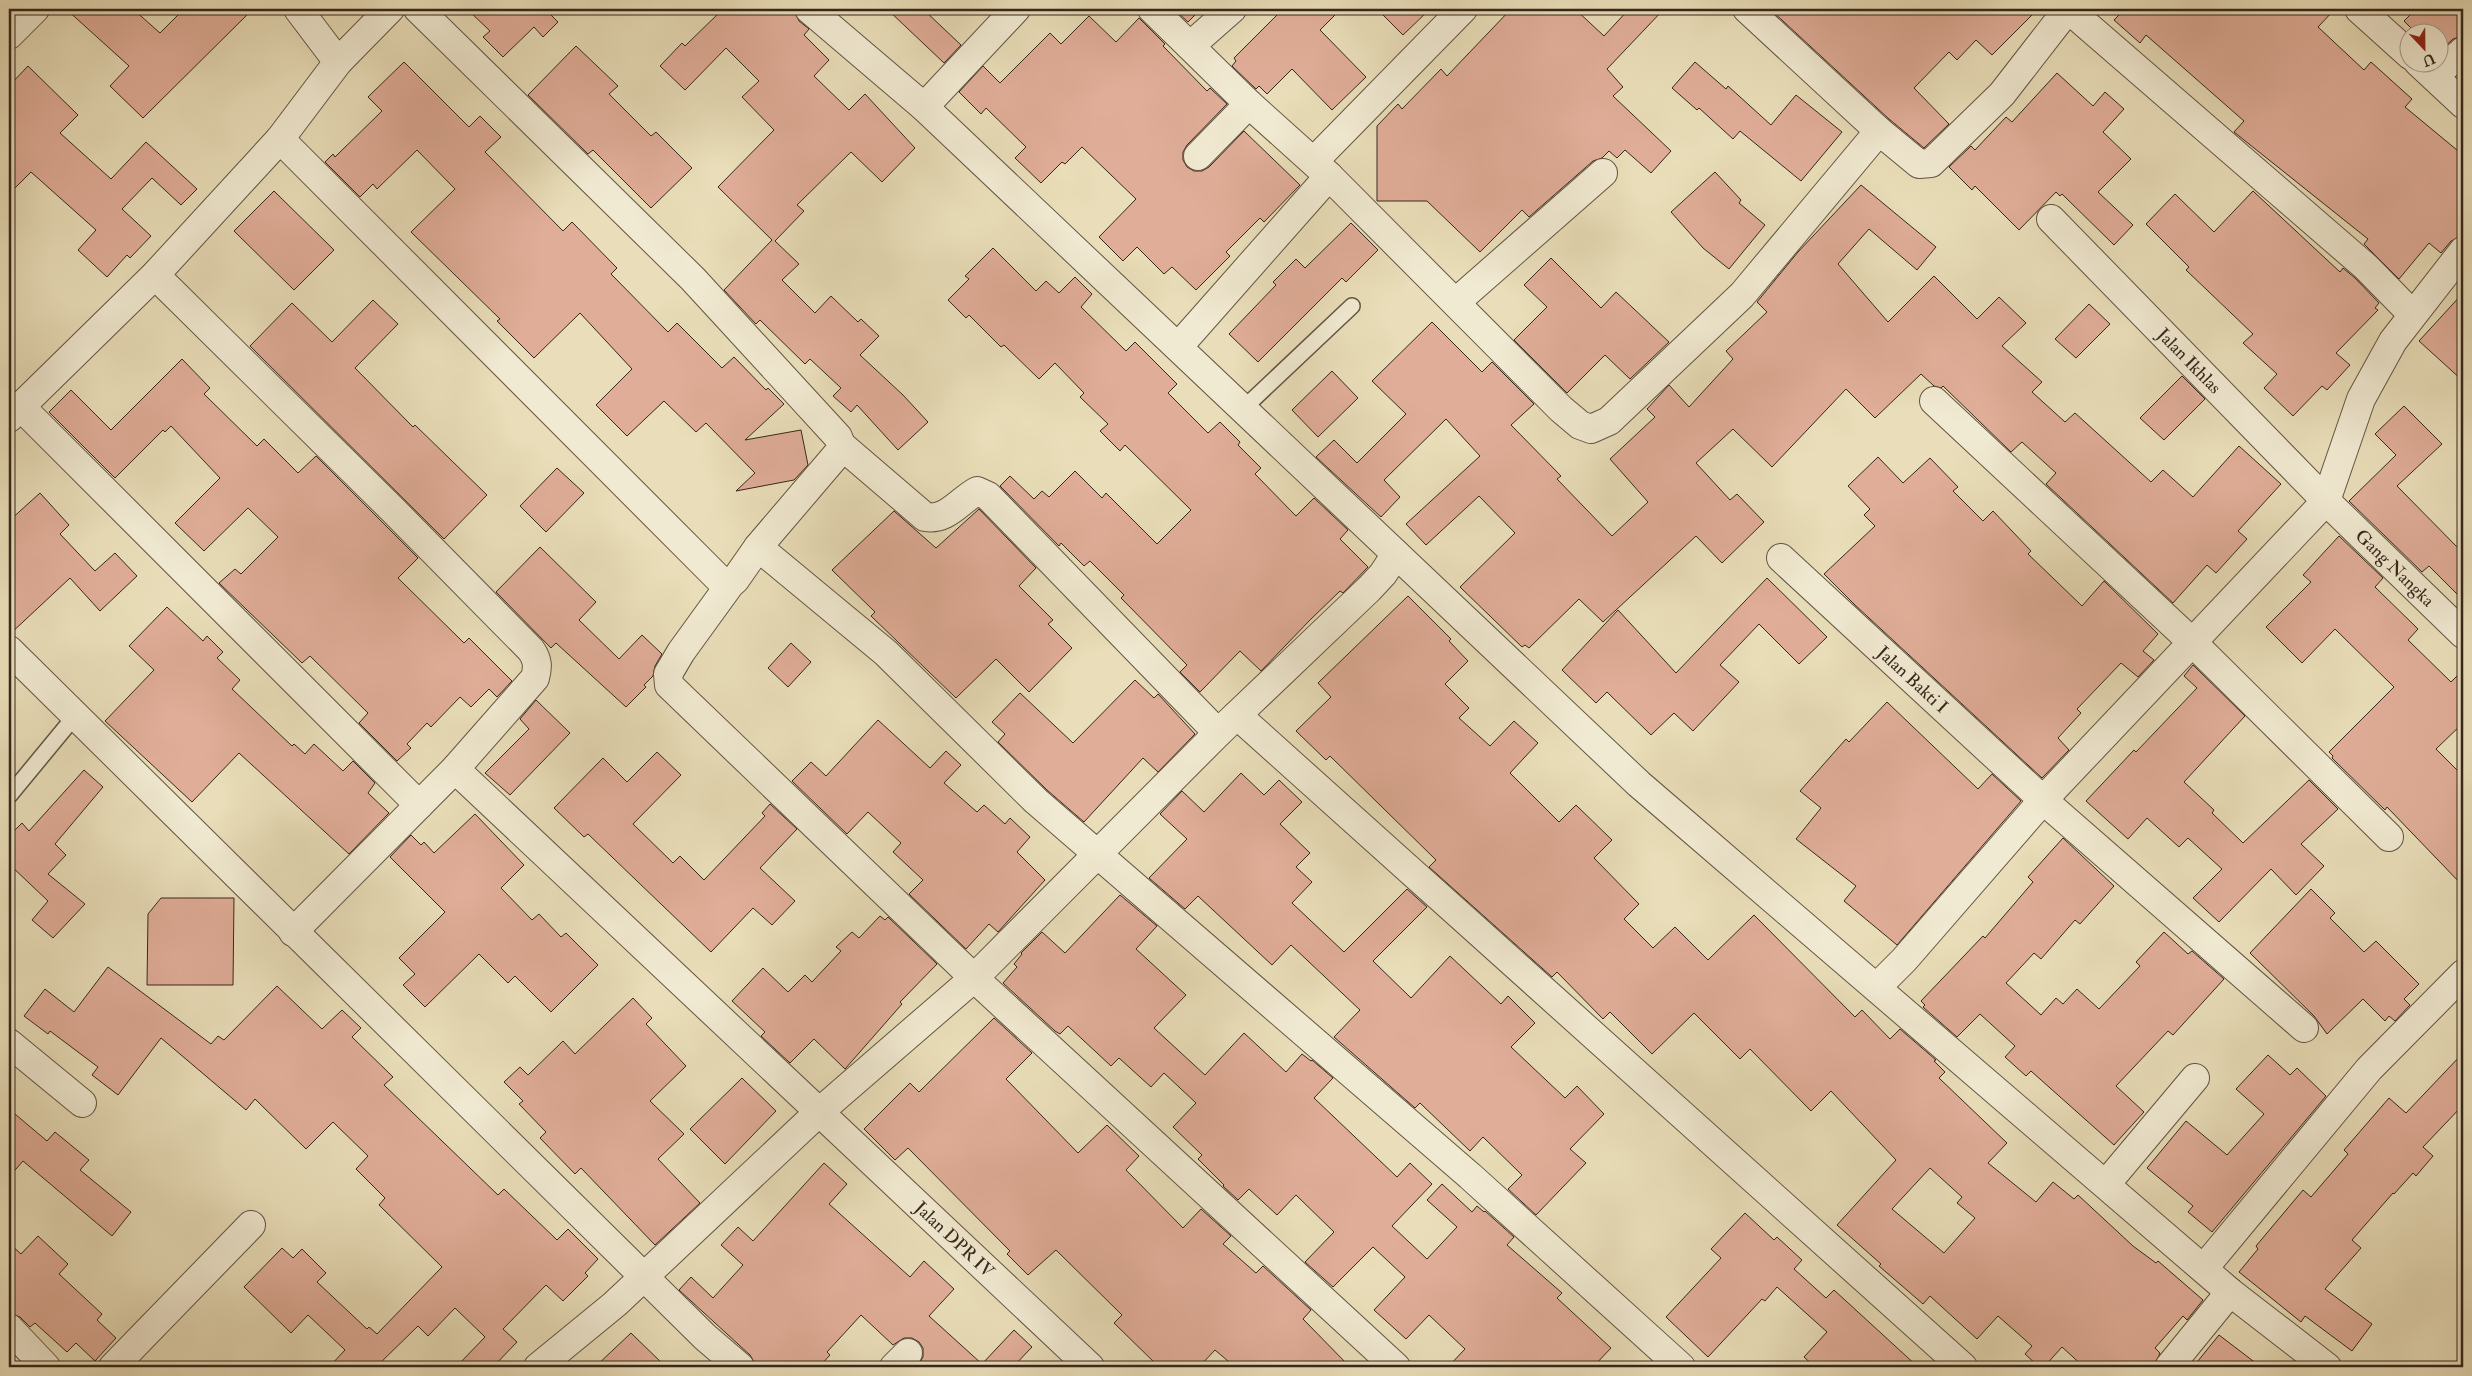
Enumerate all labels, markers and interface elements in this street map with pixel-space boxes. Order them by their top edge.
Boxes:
north arrow [2400,22,2450,72]
text: U [2420,50,2437,70]
street label: Jalan Ikhlas [2151,322,2226,398]
street label: Gang Nangka [2351,524,2440,612]
street label: Jalan Bakti I [1871,640,1953,718]
street label: Jalan DPR IV [909,1196,1000,1283]

